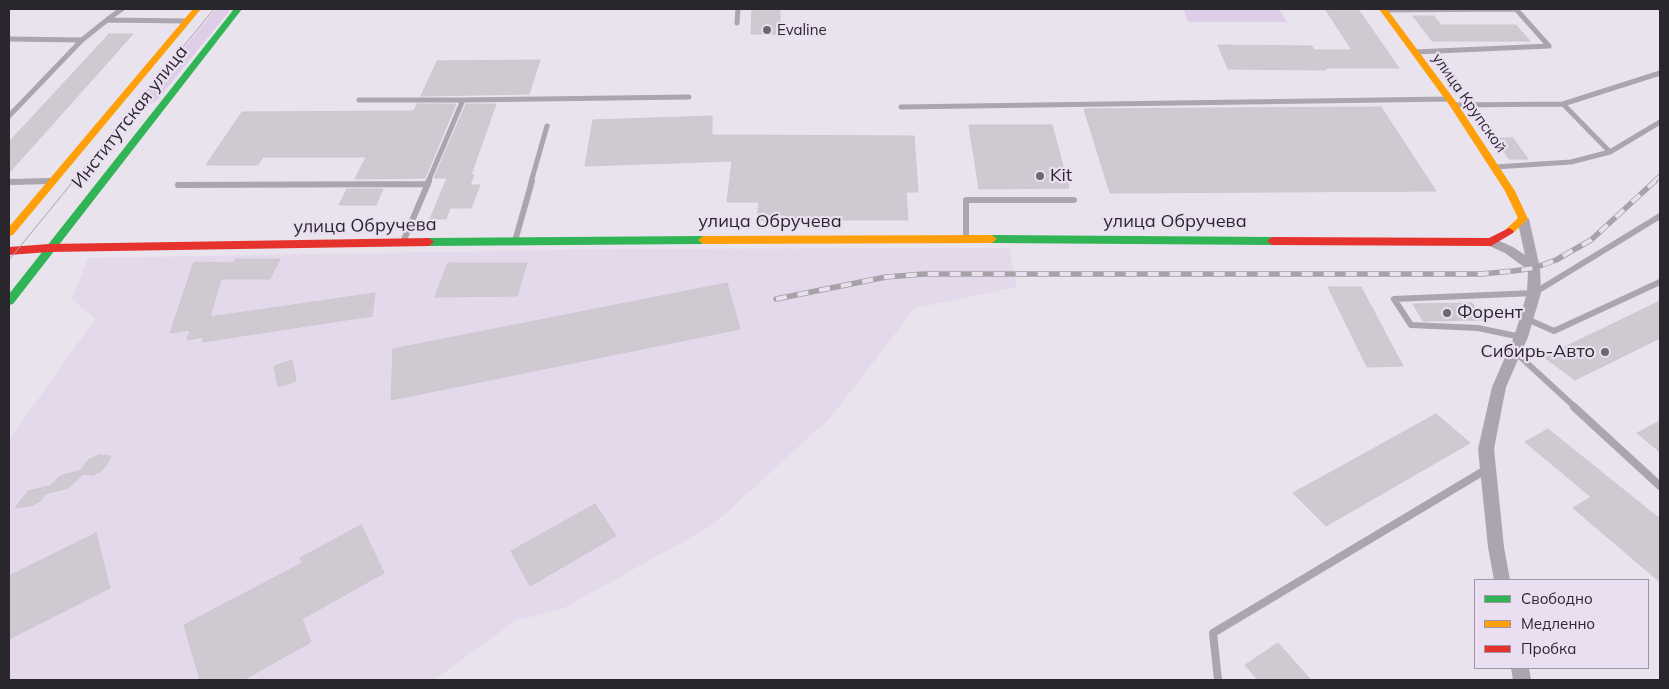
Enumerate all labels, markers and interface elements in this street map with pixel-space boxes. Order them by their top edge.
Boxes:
place label: Evaline [777,21,827,39]
marker: Evaline [761,24,773,36]
street label: Институтская улица [68,41,192,193]
street label: улица Крупской [1428,50,1510,156]
place label: Kit [1050,165,1072,187]
marker: Kit [1034,170,1046,182]
street label: улица Обручева [698,211,842,233]
street label: улица Обручева [1103,211,1247,233]
street label: улица Обручева [293,214,437,238]
place label: Форент [1457,302,1523,324]
marker: Форент [1441,307,1453,319]
place label: Сибирь-Авто [1480,341,1595,363]
marker: Сибирь-Авто [1599,346,1611,358]
legend [1474,579,1649,669]
text: Свободно [1521,589,1593,608]
text: Медленно [1521,614,1595,633]
text: Пробка [1521,639,1576,658]

